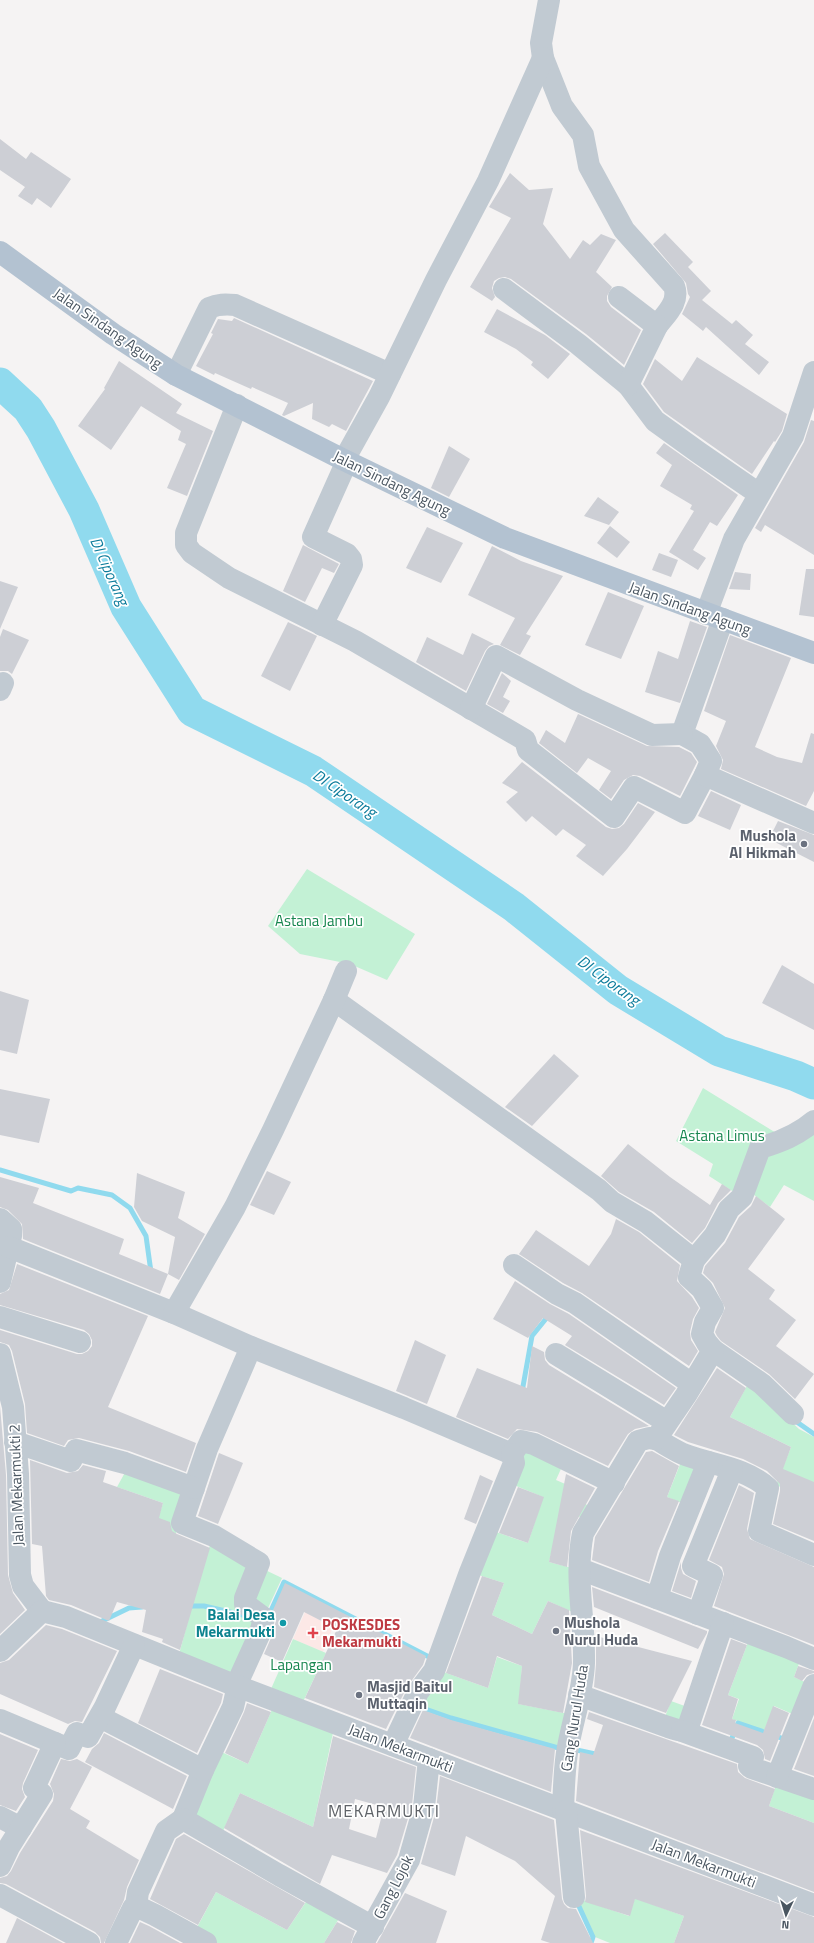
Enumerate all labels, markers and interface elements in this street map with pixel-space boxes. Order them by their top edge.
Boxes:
street label: Jalan Sindang Agung [49,282,167,374]
street label: Jalan Sindang Agung [329,445,455,522]
water label: DI Ciporang [84,533,137,611]
street label: Jalan Sindang Agung [626,575,755,641]
water label: DI Ciporang [308,763,384,825]
place label: Mushola Al Hikmah [729,824,796,864]
marker: Mushola Al Hikmah [799,839,809,849]
park label: Astana Jambu [275,909,363,932]
water label: DI Ciporang [573,949,647,1012]
park label: Astana Limus [679,1124,765,1147]
street label: Jalan Mekarmukti 2 [2,1424,30,1546]
place label: Balai Desa Mekarmukti [196,1603,275,1643]
place label: Mushola Nurul Huda [564,1611,639,1651]
place label: POSKESDES Mekarmukti [322,1613,401,1653]
marker: Balai Desa Mekarmukti [278,1618,288,1628]
marker: Mushola Nurul Huda [551,1626,561,1636]
marker: POSKESDES Mekarmukti [307,1627,319,1639]
park label: Lapangan [270,1653,332,1676]
street label: Gang Nurul Huda [554,1663,594,1773]
place label: Masjid Baitul Muttaqin [367,1675,452,1715]
marker: Masjid Baitul Muttaqin [354,1690,364,1700]
street label: Jalan Mekarmukti [345,1717,457,1779]
district label: MEKARMUKTI [328,1798,440,1824]
street label: Jalan Mekarmukti [648,1832,760,1894]
street label: Gang Lojok [367,1851,419,1923]
north arrow [766,1895,806,1935]
text: N [781,1917,790,1933]

